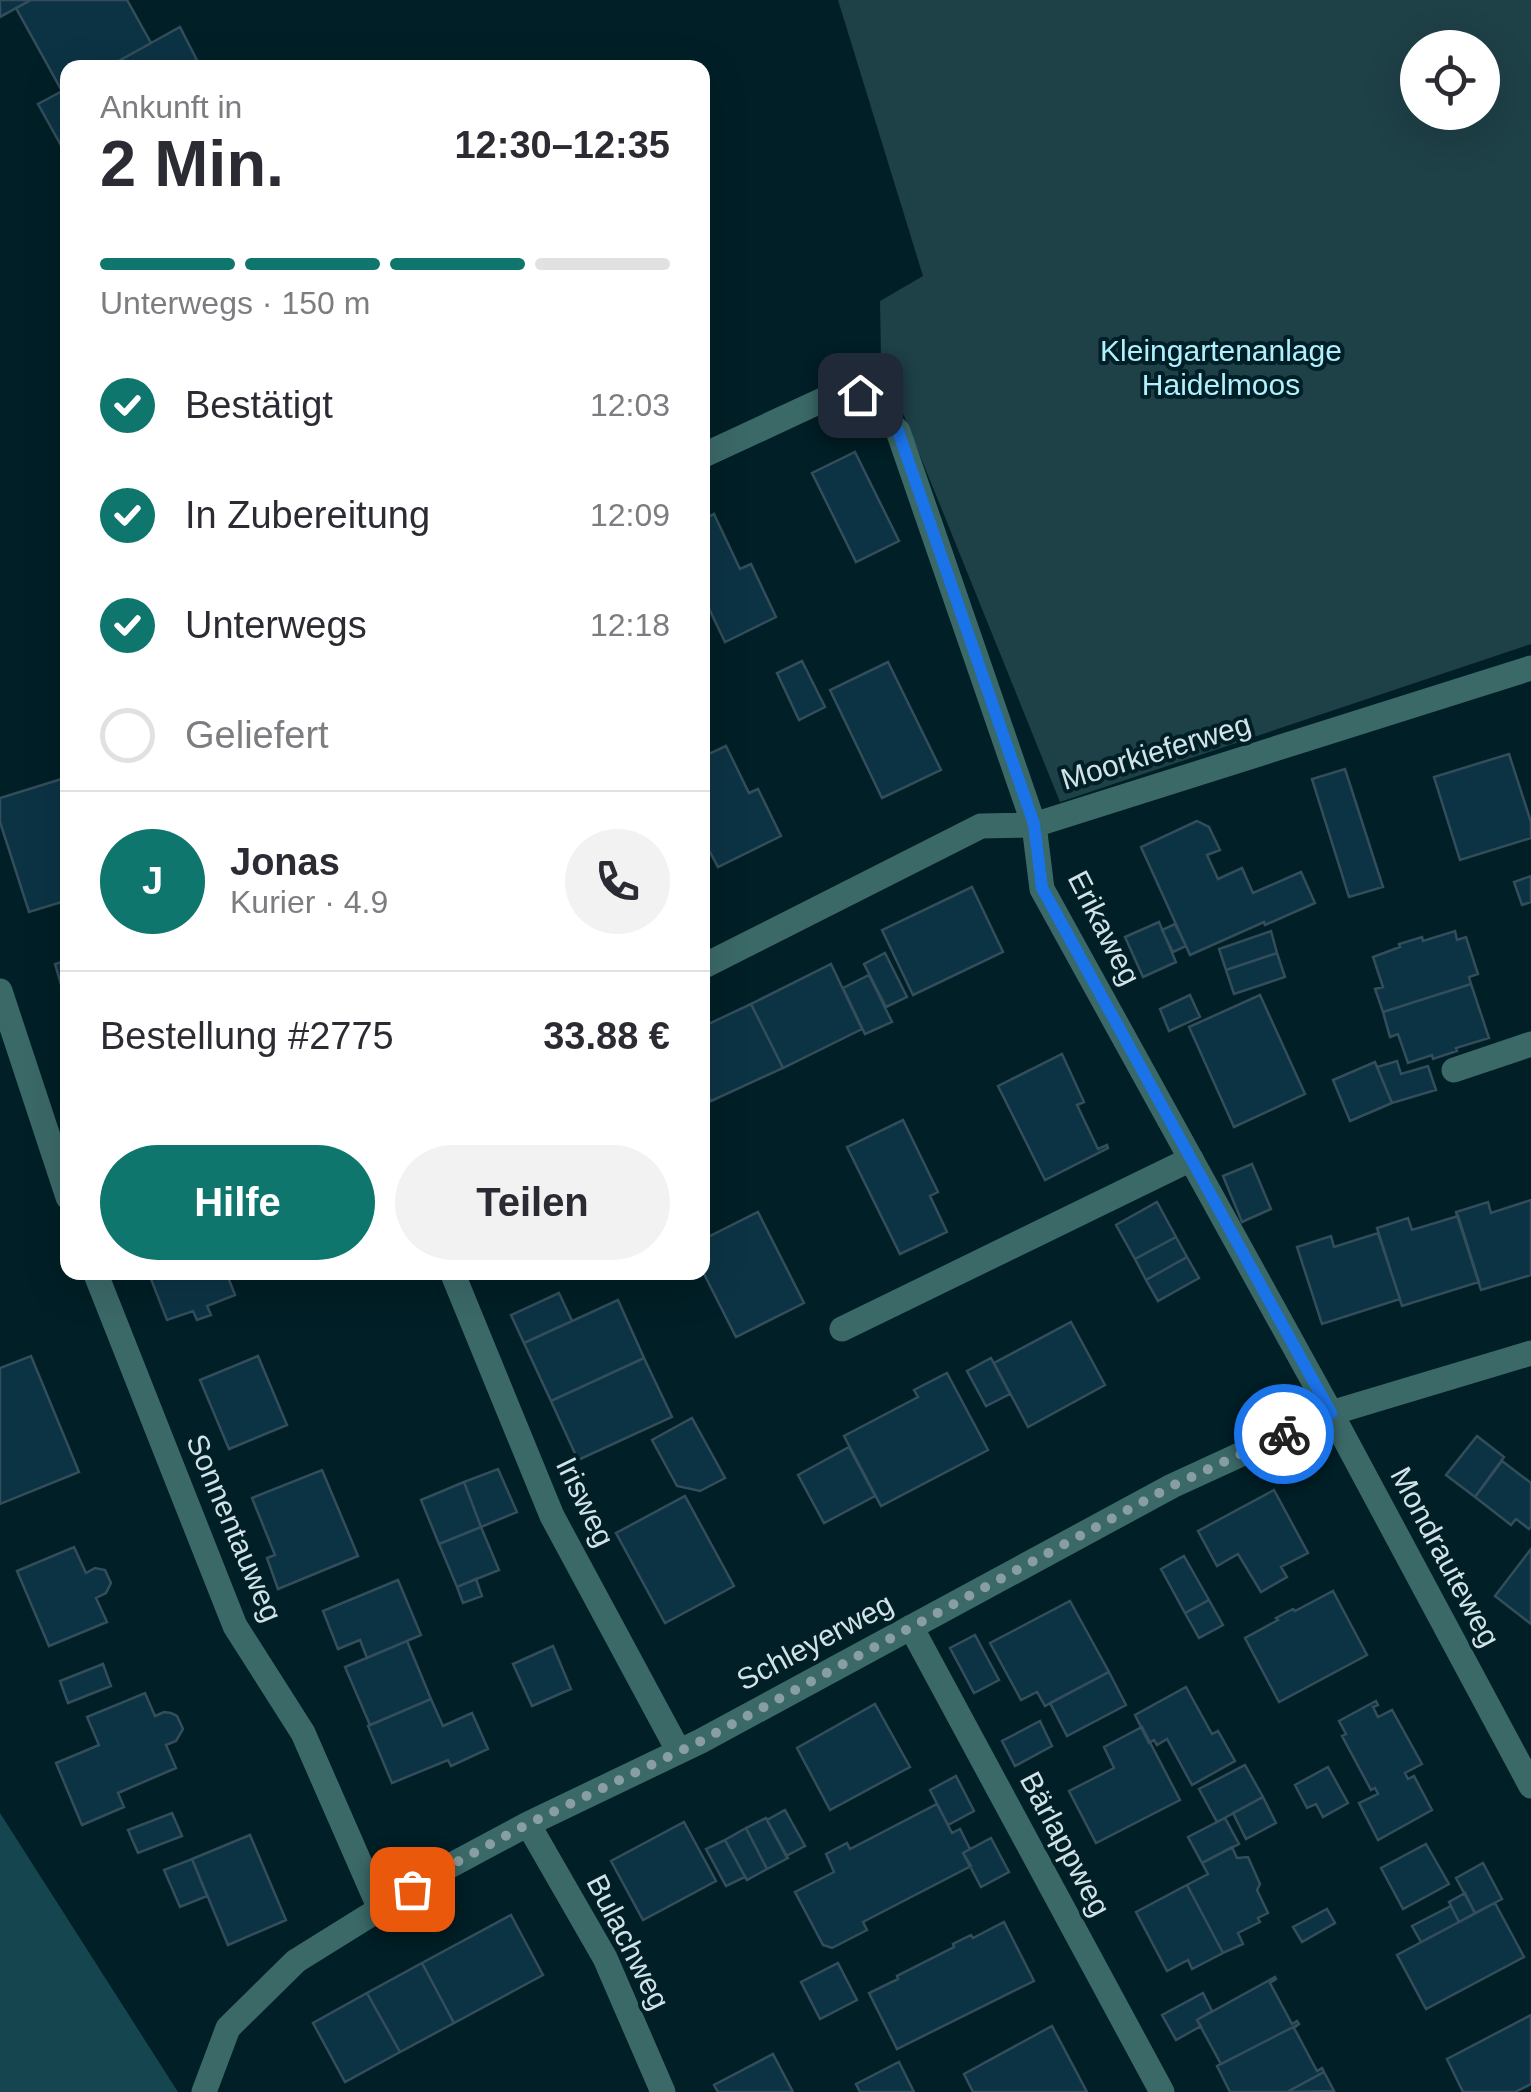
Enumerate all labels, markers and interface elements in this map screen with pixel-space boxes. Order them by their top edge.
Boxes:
map controls [1400,30,1500,130]
button: locate [1400,30,1500,130]
text: Ankunft in [100,89,242,125]
text: 12:30–12:35 [454,124,670,166]
text: 2 Min. [100,127,284,200]
text: Unterwegs · 150 m [100,285,370,321]
park label: Kleingartenanlage Haidelmoos [1100,334,1342,401]
pin [818,353,903,438]
icon: home [833,368,888,423]
icon: check [100,378,155,433]
text: Bestätigt [185,384,333,426]
text: 12:03 [590,387,670,423]
icon: check [100,488,155,543]
text: In Zubereitung [185,494,430,536]
text: 12:09 [590,497,670,533]
icon: check [100,598,155,653]
text: Unterwegs [185,604,367,646]
text: 12:18 [590,607,670,643]
street label: Moorkieferweg [1057,707,1255,796]
text: Geliefert [185,714,329,756]
button: phone [565,829,670,934]
text: Jonas [230,841,340,883]
text: J [142,860,163,902]
street label: Erikaweg [1062,865,1147,990]
text: Kurier · 4.9 [230,884,388,920]
text: Bestellung #2775 [100,1015,394,1057]
text: 33.88 € [543,1015,670,1057]
button: Hilfe [100,1145,375,1260]
button: Teilen [395,1145,670,1260]
courier [1234,1384,1334,1484]
icon: bike [1257,1407,1312,1462]
street label: Sonnentauweg [180,1429,289,1626]
street label: Irisweg [550,1452,621,1552]
street label: Mondrauteweg [1384,1461,1507,1652]
street label: Schleyerweg [731,1587,898,1696]
street label: Bärlappweg [1014,1766,1117,1921]
pin [370,1847,455,1932]
icon: bag [385,1862,440,1917]
street label: Bulachweg [580,1869,676,2015]

